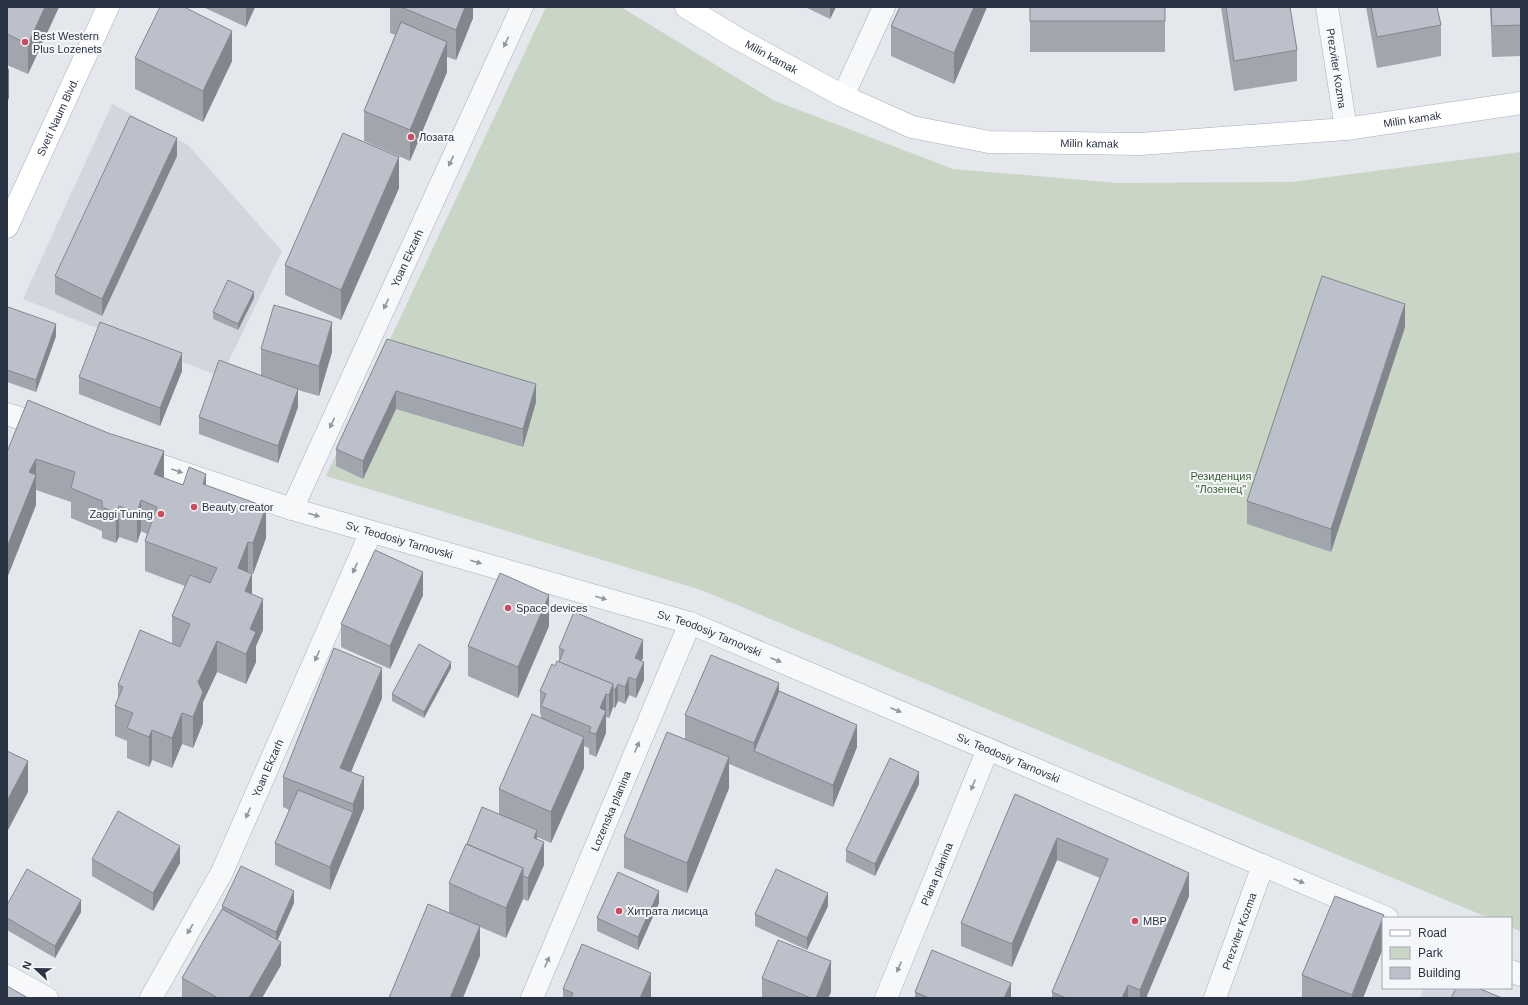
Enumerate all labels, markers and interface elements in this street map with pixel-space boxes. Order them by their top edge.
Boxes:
street label: Prezviter Kozma [1324,27,1349,110]
place label: Best Western Plus Lozenets [33,30,103,55]
marker: Best Western Plus Lozenets [20,37,30,47]
one-way arrow [502,37,508,49]
street label: Milin kamak [743,38,800,76]
street label: Sveti Naum Blvd. [34,76,81,158]
street label: Milin kamak [1382,109,1442,129]
place label: Лозата [419,131,455,143]
marker: Лозата [406,132,416,142]
street label: Milin kamak [1060,137,1119,150]
one-way arrow [448,155,454,167]
street label: Yoan Ekzarh [389,227,425,289]
one-way arrow [383,299,389,310]
one-way arrow [329,417,335,428]
one-way arrow [171,468,183,474]
park label: Резиденция "Лозенец" [1191,470,1252,495]
place label: Beauty creator [202,501,274,513]
marker: Beauty creator [189,502,199,512]
place label: Zaggi Tuning [89,508,153,520]
marker: Zaggi Tuning [156,509,166,519]
one-way arrow [308,512,320,518]
street label: Sv. Teodosiy Tarnovski [344,519,454,561]
one-way arrow [470,559,482,565]
one-way arrow [352,562,358,574]
one-way arrow [595,595,607,601]
place label: Space devices [516,602,588,614]
marker: Space devices [503,603,513,613]
street label: Sv. Teodosiy Tarnovski [656,608,763,659]
one-way arrow [313,650,320,662]
one-way arrow [770,656,782,663]
one-way arrow [890,707,901,713]
street label: Sv. Teodosiy Tarnovski [955,731,1062,785]
street label: Yoan Ekzarh [250,737,285,799]
one-way arrow [635,740,641,752]
street label: Lozenska planina [589,768,633,853]
one-way arrow [970,780,976,792]
one-way arrow [245,807,251,819]
street label: Plana planina [919,840,955,907]
one-way arrow [1293,878,1305,884]
street label: Prezviter Kozma [1220,890,1259,971]
place label: Хитрата лисица [627,905,709,917]
marker: Хитрата лисица [614,906,624,916]
place label: МВР [1143,915,1167,927]
marker: МВР [1130,916,1140,926]
legend [1382,917,1512,989]
one-way arrow [186,923,193,935]
text: Road [1418,926,1447,940]
text: Park [1418,946,1444,960]
north arrow [16,949,56,989]
one-way arrow [544,957,550,968]
text: N [20,959,34,971]
one-way arrow [896,961,902,972]
text: Building [1418,966,1461,980]

